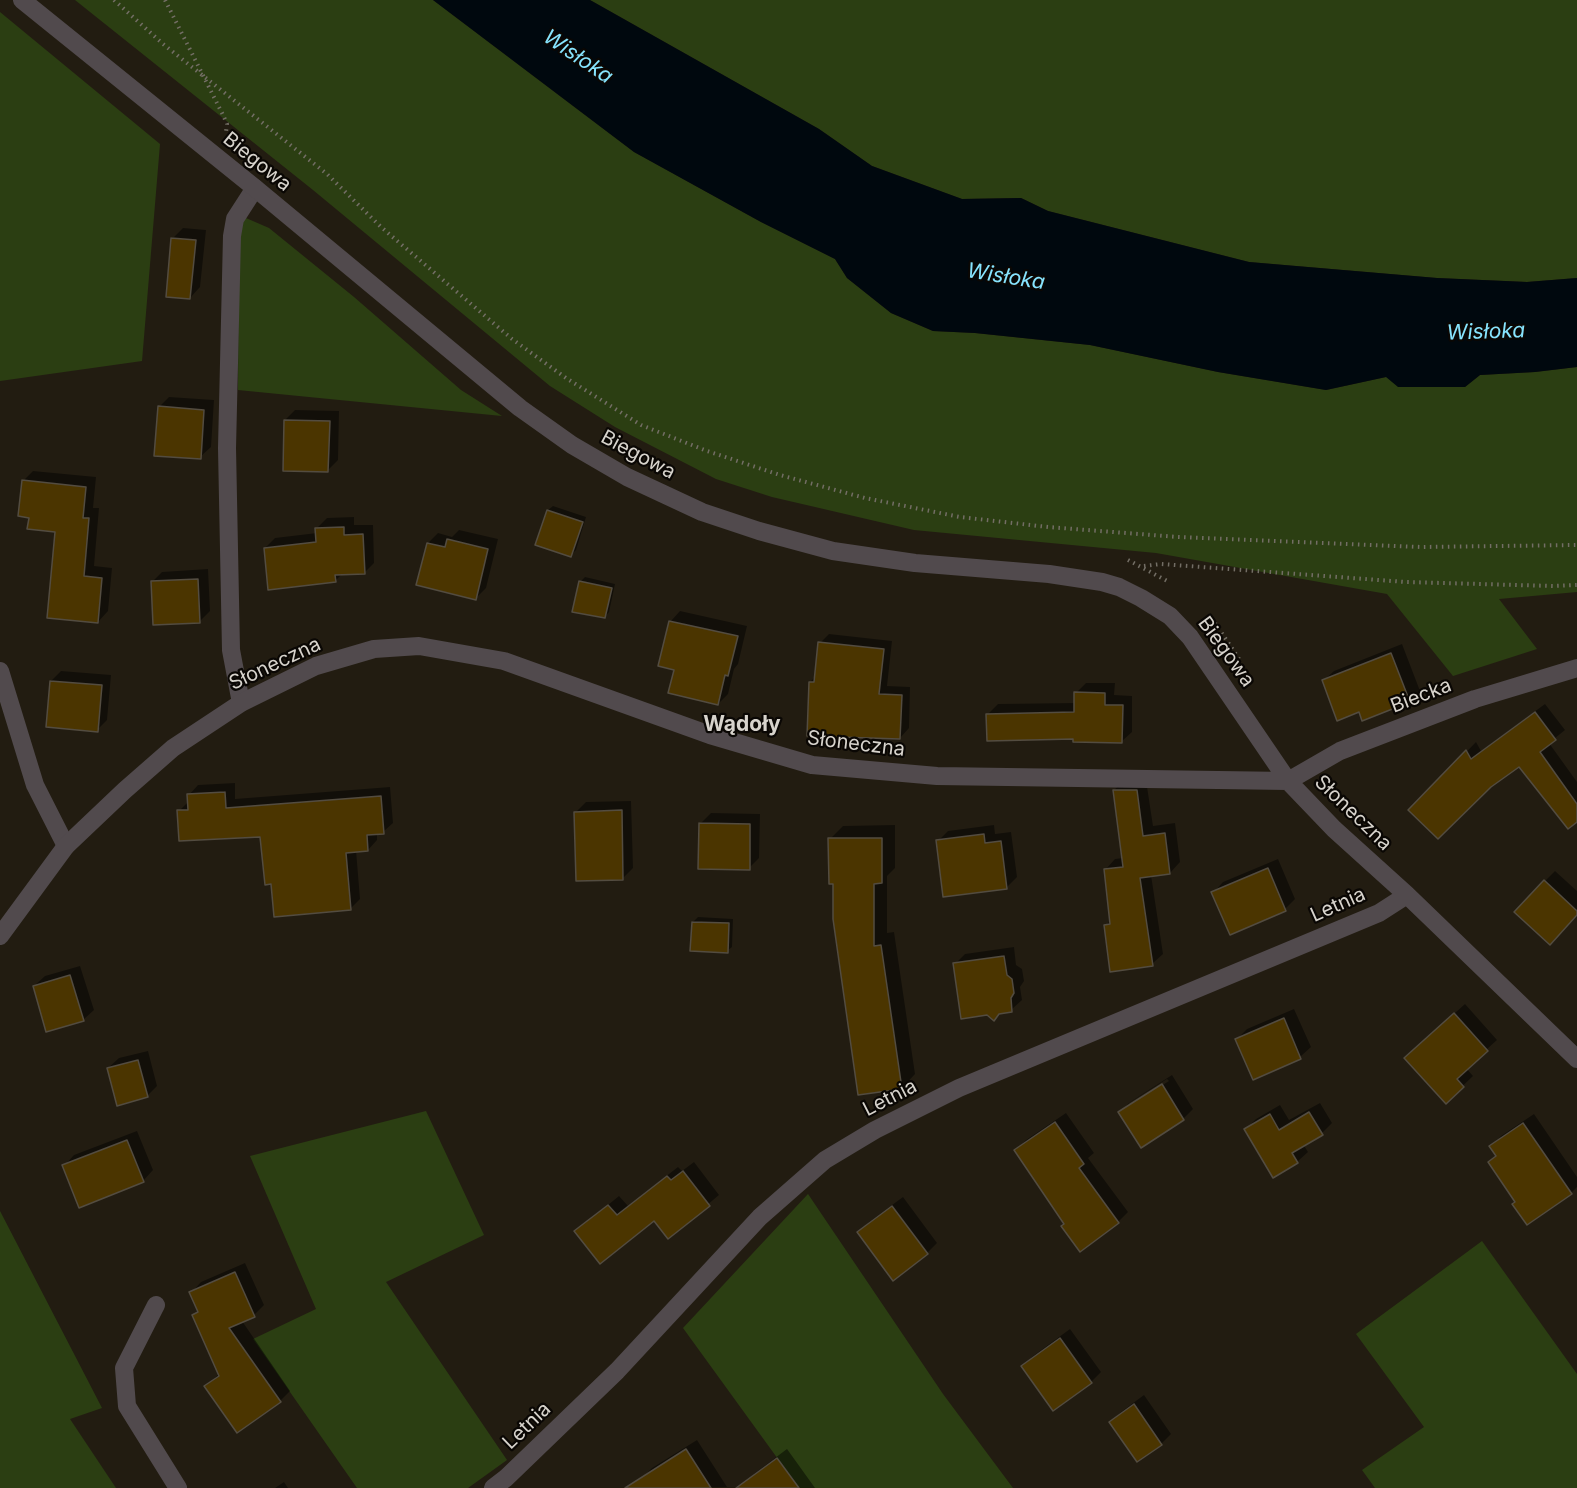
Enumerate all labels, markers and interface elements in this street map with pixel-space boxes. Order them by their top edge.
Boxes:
water label: Wisłoka [538,25,618,89]
street label: Biegowa [218,127,296,197]
water label: Wisłoka [965,258,1047,296]
water label: Wisłoka [1446,318,1526,346]
street label: Biegowa [597,425,679,485]
street label: Biegowa [1192,612,1260,692]
street label: Słoneczna [225,632,325,696]
street label: Biecka [1387,673,1455,719]
district label: Wądoły [703,712,781,738]
street label: Słoneczna [806,726,906,762]
street label: Słoneczna [1309,770,1397,856]
street label: Letnia [1307,882,1369,928]
street label: Letnia [859,1074,921,1122]
street label: Letnia [498,1397,556,1455]

